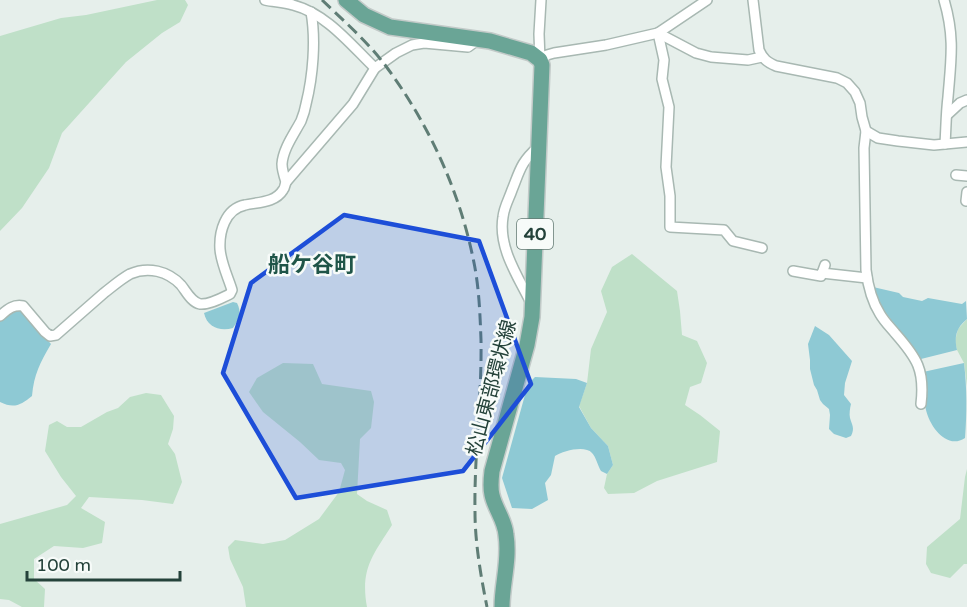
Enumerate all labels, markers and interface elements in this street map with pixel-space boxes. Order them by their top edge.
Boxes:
road number: 40 [517,219,553,249]
district label: 船ケ谷町 [268,252,356,278]
street label: 松山東部環状線 [462,317,522,459]
scale bar [27,544,180,582]
text: 100 m [36,554,91,576]

